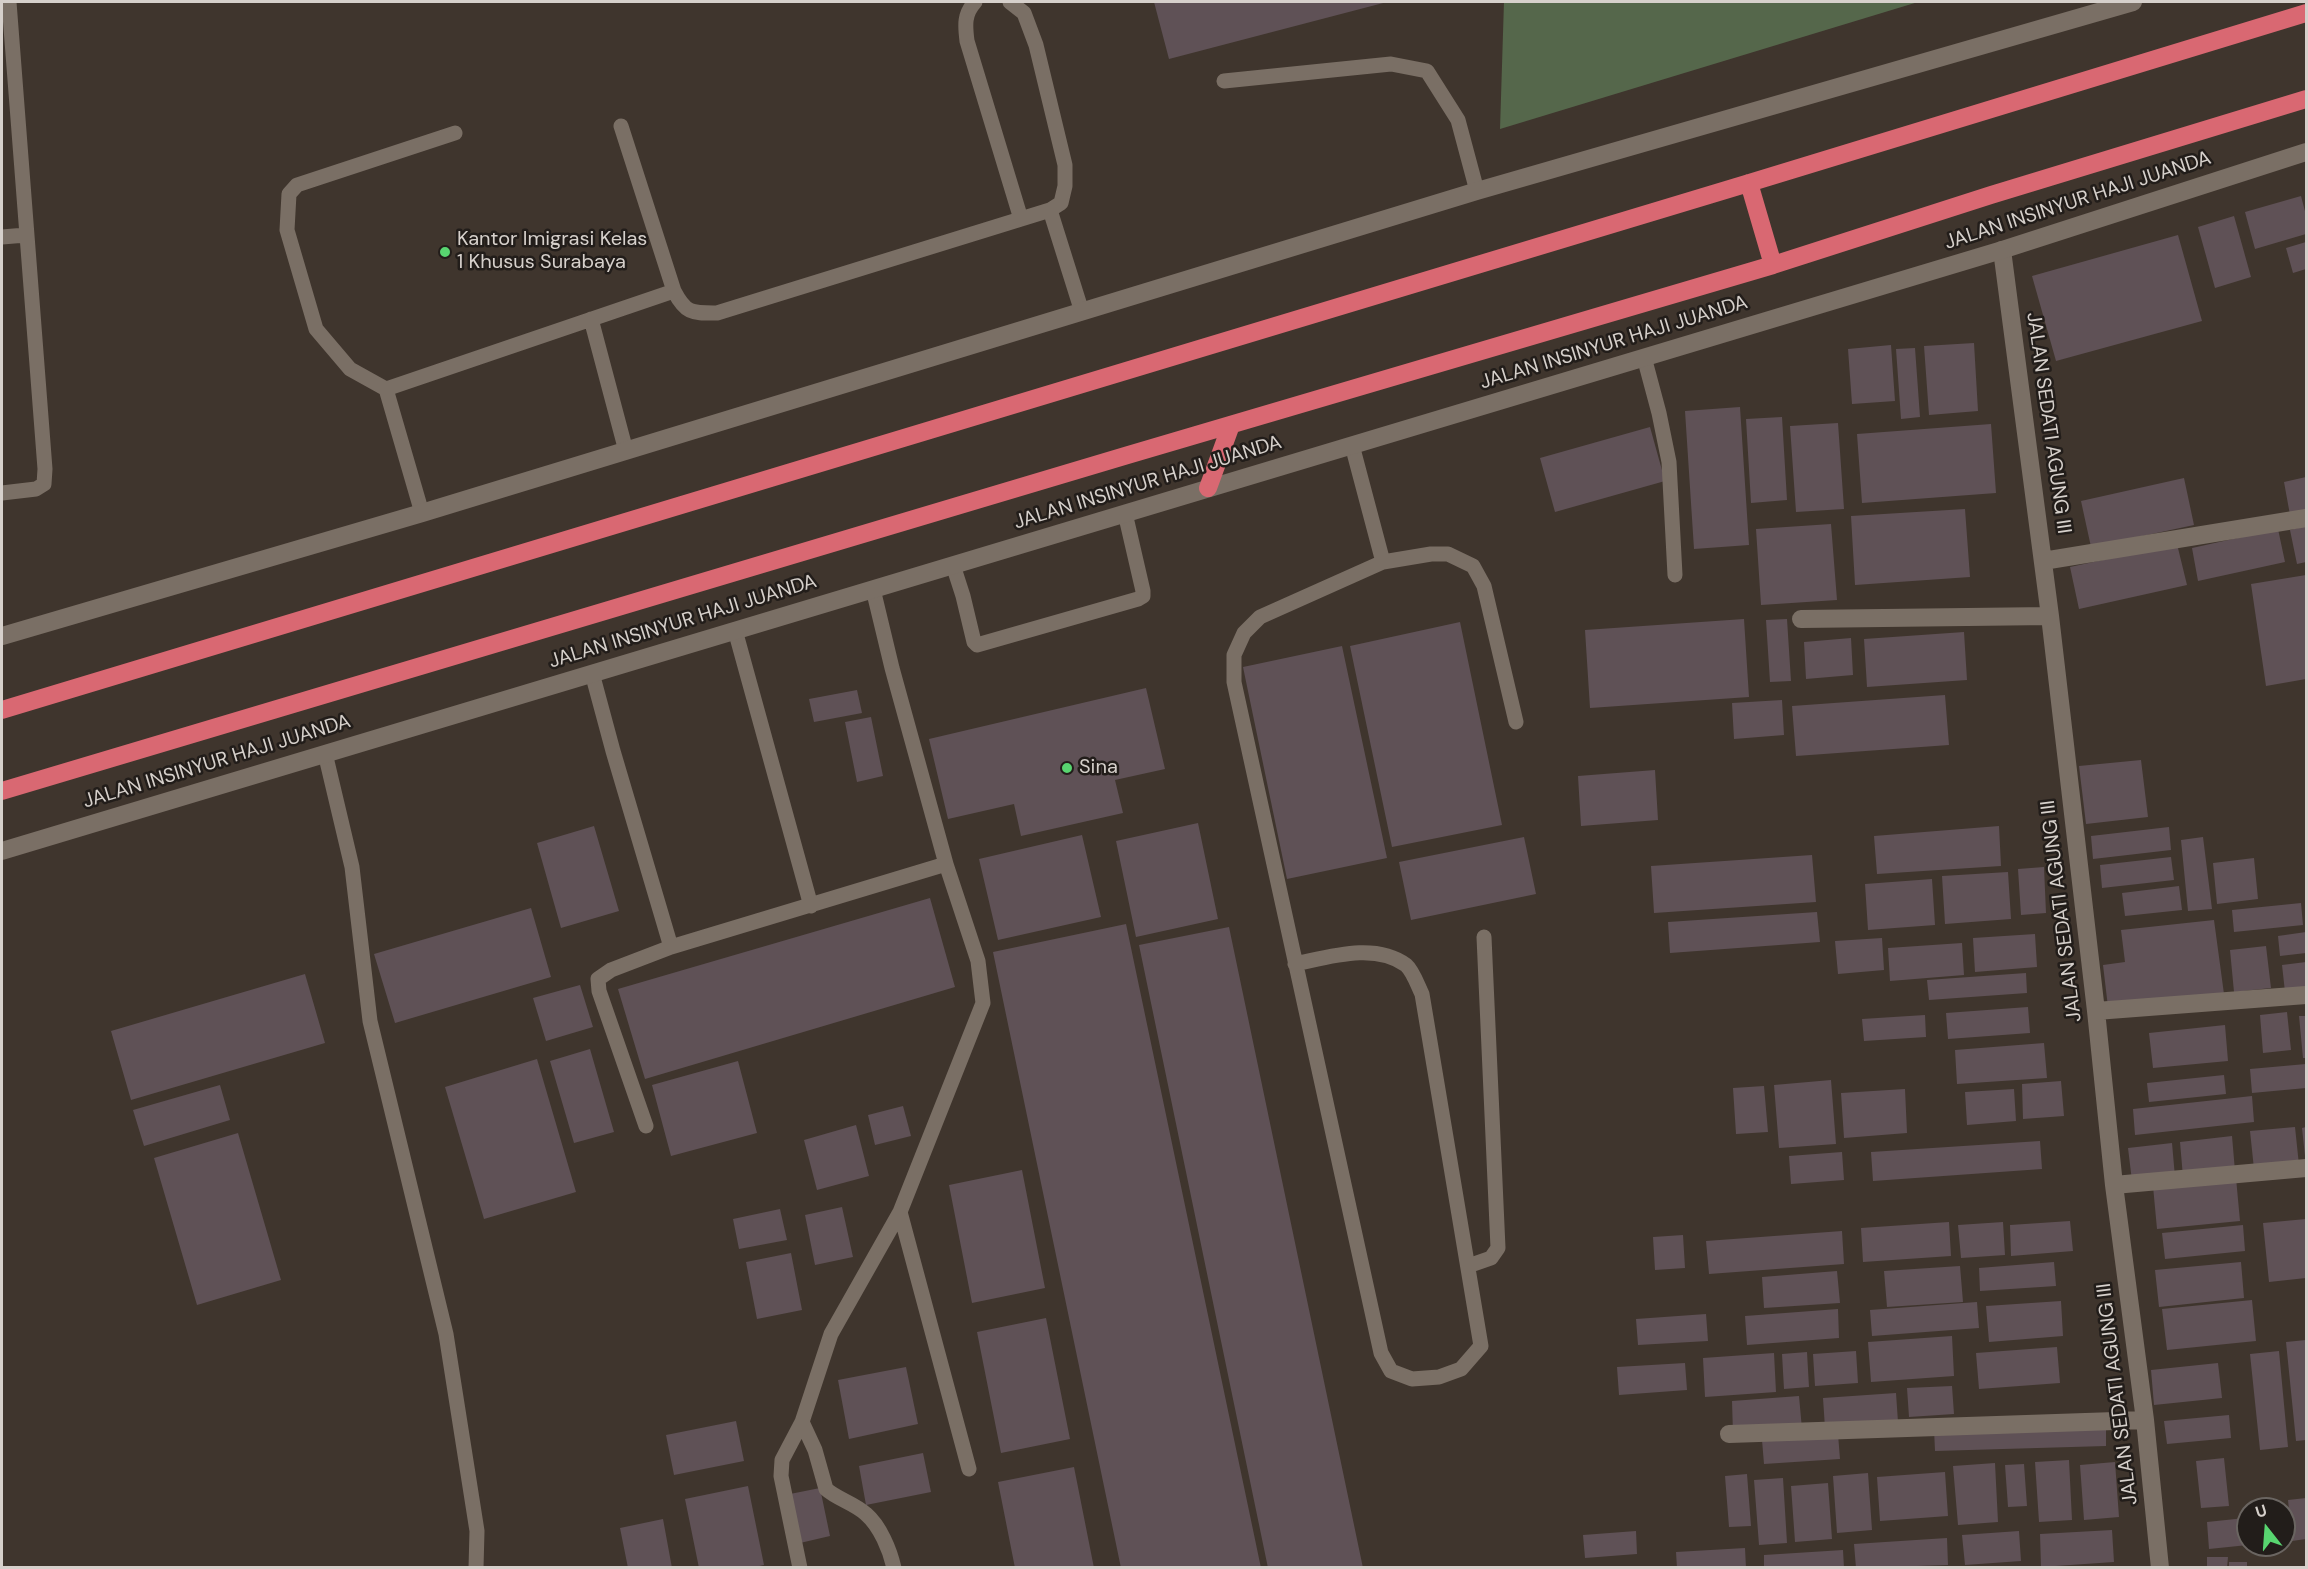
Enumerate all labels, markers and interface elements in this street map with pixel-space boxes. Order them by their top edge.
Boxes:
street label: JALAN INSINYUR HAJI JUANDA [1942,147,2214,255]
place label: Kantor Imigrasi Kelas 1 Khusus Surabaya [457,228,647,275]
marker: Kantor Imigrasi Kelas 1 Khusus Surabaya [438,245,452,259]
street label: JALAN INSINYUR HAJI JUANDA [1477,291,1751,395]
street label: JALAN SEDATI AGUNG III [2021,311,2075,535]
street label: JALAN INSINYUR HAJI JUANDA [1011,431,1285,535]
street label: JALAN INSINYUR HAJI JUANDA [546,570,820,674]
street label: JALAN INSINYUR HAJI JUANDA [80,710,354,814]
place label: Sina [1079,756,1118,780]
marker: Sina [1060,761,1074,775]
street label: JALAN SEDATI AGUNG III [2036,799,2088,1023]
street label: JALAN SEDATI AGUNG III [2092,1282,2144,1506]
north arrow [2236,1497,2296,1557]
text: U [2253,1500,2269,1523]

